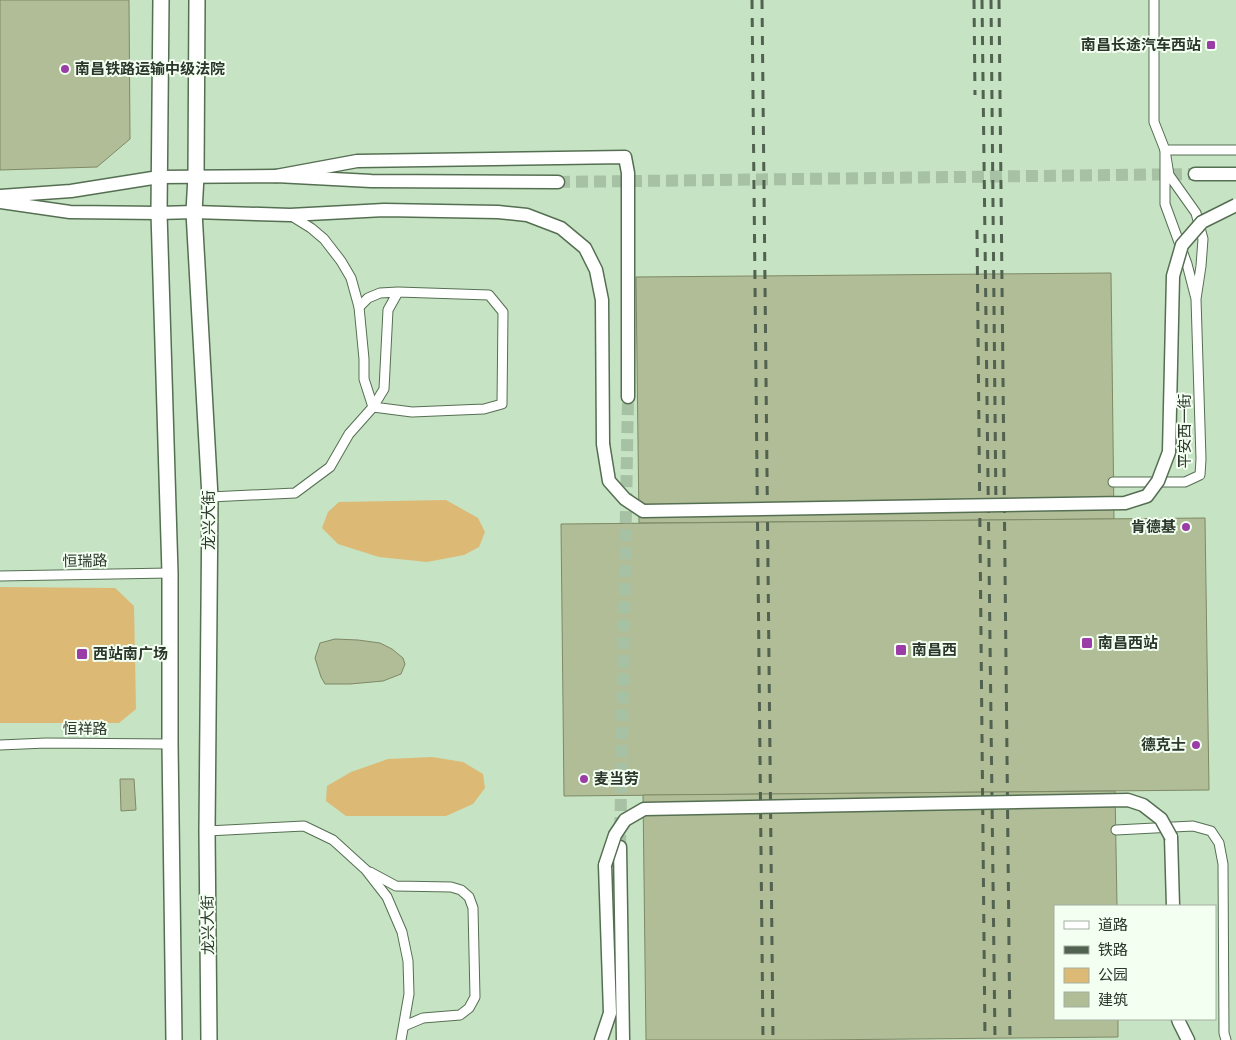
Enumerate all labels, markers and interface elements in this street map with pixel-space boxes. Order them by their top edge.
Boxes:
place label: 南昌长途汽车西站 [1081,34,1201,56]
marker: 南昌长途汽车西站 [1205,39,1217,51]
place label: 南昌铁路运输中级法院 [75,58,225,80]
marker: 南昌铁路运输中级法院 [59,63,71,75]
street label: 平安西一街 [1174,393,1196,469]
street label: 龙兴大街 [198,490,220,550]
place label: 肯德基 [1131,516,1176,538]
marker: 肯德基 [1180,521,1192,533]
street label: 恒瑞路 [62,550,108,572]
place label: 南昌西站 [1098,632,1158,654]
marker: 南昌西站 [1080,636,1094,650]
place label: 南昌西 [912,639,957,661]
place label: 西站南广场 [93,643,168,665]
marker: 南昌西 [894,643,908,657]
marker: 西站南广场 [75,647,89,661]
street label: 恒祥路 [62,718,108,740]
place label: 德克士 [1141,734,1186,756]
marker: 德克士 [1190,739,1202,751]
place label: 麦当劳 [594,768,639,790]
marker: 麦当劳 [578,773,590,785]
street label: 龙兴大街 [196,895,220,955]
legend [1054,905,1216,1020]
text: 道路 [1098,914,1128,936]
text: 铁路 [1098,939,1128,961]
text: 公园 [1098,964,1128,986]
text: 建筑 [1098,989,1128,1011]

